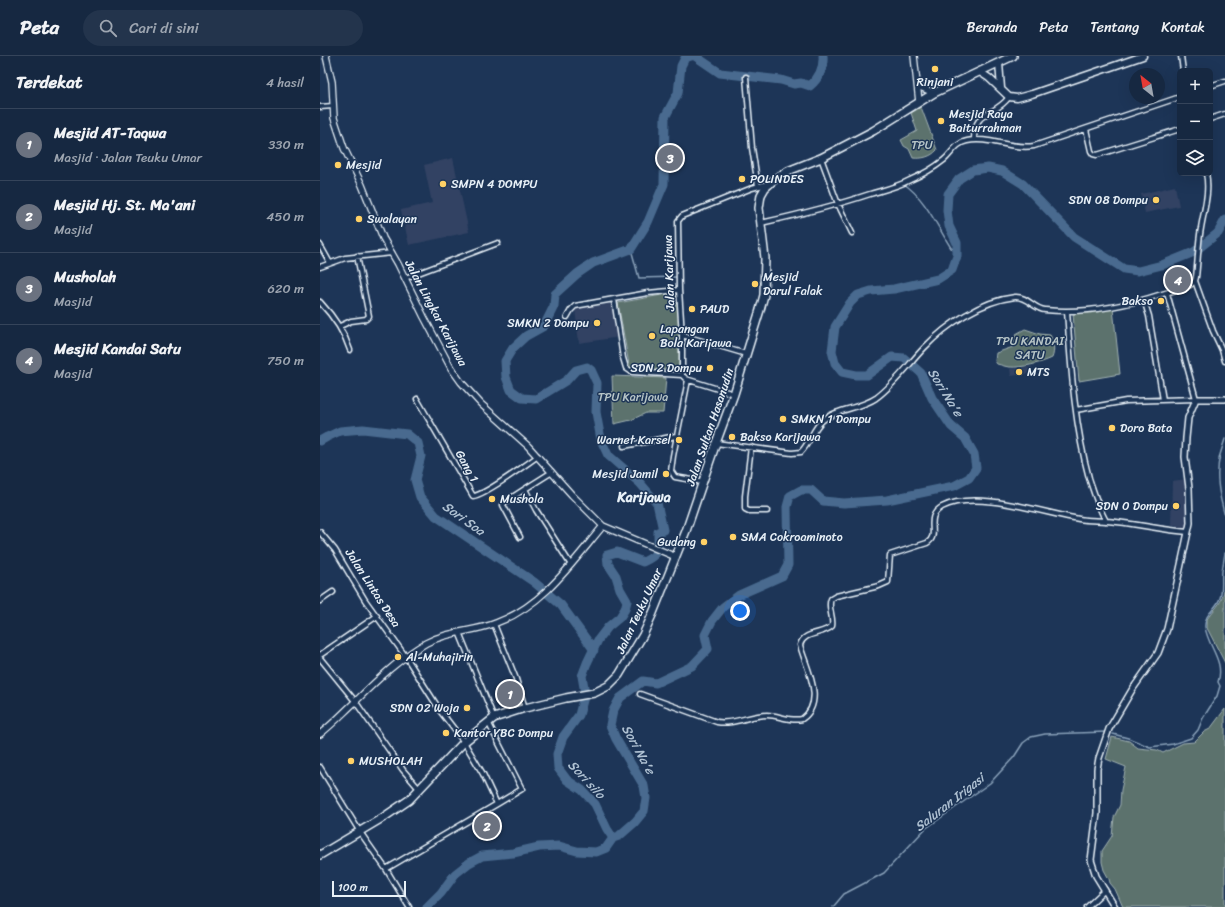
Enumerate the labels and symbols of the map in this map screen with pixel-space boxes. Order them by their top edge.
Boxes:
marker: Rinjani [930,64,940,74]
north arrow [1129,68,1165,104]
place label: Rinjani [917,71,954,93]
place label: Mesjid Raya Baiturrahman [949,103,1022,139]
marker: Mesjid Raya Baiturrahman [936,116,946,126]
park label: TPU [911,134,934,156]
pin: 3 [657,143,683,173]
place label: Mesjid [346,154,382,176]
marker: Mesjid [333,160,343,170]
place label: POLINDES [750,168,805,190]
place label: SMPN 4 DOMPU [451,173,538,195]
marker: POLINDES [737,174,747,184]
marker: SMPN 4 DOMPU [438,179,448,189]
place label: SDN 08 Dompu [1069,189,1149,211]
marker: SDN 08 Dompu [1151,195,1161,205]
place label: Swalayan [367,208,417,230]
marker: Swalayan [354,214,364,224]
street label: Jalan Karijawa [657,234,681,313]
street label: Jalan Lingkar Karijawa [398,255,474,371]
pin: 4 [1165,265,1191,295]
place label: Mesjid Darul Falak [763,266,823,302]
marker: Mesjid Darul Falak [750,279,760,289]
place label: Bakso [1121,290,1153,312]
marker: Bakso [1156,296,1166,306]
place label: PAUD [700,298,730,320]
marker: PAUD [687,304,697,314]
place label: SMKN 2 Dompu [507,312,590,334]
marker: SMKN 2 Dompu [592,318,602,328]
place label: Lapangan Bola Karijawa [660,318,732,354]
park label: TPU KANDAI SATU [996,330,1065,366]
marker: Lapangan Bola Karijawa [647,331,657,341]
place label: SDN 2 Dompu [630,357,703,379]
place label: MTS [1027,361,1050,383]
marker: SDN 2 Dompu [705,363,715,373]
water label: Sori Na'e [921,363,970,422]
street label: Jalan Sultan Hasanudin [679,365,741,490]
marker: MTS [1014,367,1024,377]
park label: TPU Karijawa [598,386,668,408]
place label: SMKN 1 Dompu [791,408,872,430]
marker: SMKN 1 Dompu [778,414,788,424]
place label: Doro Bata [1120,417,1172,439]
marker: Doro Bata [1107,423,1117,433]
place label: Bakso Karijawa [740,426,821,448]
place label: Warnet Karsel [597,429,672,451]
marker: Bakso Karijawa [727,432,737,442]
marker: Warnet Karsel [674,435,684,445]
street label: Gang 1 [449,446,485,486]
place label: Mesjid Jamil [592,463,659,485]
marker: Mesjid Jamil [661,469,671,479]
district label: Karijawa [616,485,671,510]
place label: Mushola [500,488,544,510]
marker: Mushola [487,494,497,504]
water label: Sori Soa [437,495,491,543]
place label: SDN 0 Dompu [1096,495,1169,517]
marker: SDN 0 Dompu [1171,501,1181,511]
place label: SMA Cokroaminoto [741,526,843,548]
place label: Gudang [657,531,696,553]
marker: SMA Cokroaminoto [728,532,738,542]
marker: Gudang [699,537,709,547]
street label: Jalan Lintas Desa [339,543,407,632]
street label: Jalan Teuku Umar [609,564,669,658]
your location [730,601,750,621]
place label: Al-Muhajirin [405,646,473,668]
marker: Al-Muhajirin [393,652,403,662]
pin: 1 [497,679,523,709]
place label: SDN 02 Woja [390,697,460,719]
marker: SDN 02 Woja [462,703,472,713]
water label: Sori Na'e [615,720,662,780]
place label: Kantor YBC Dompu [454,722,554,744]
marker: Kantor YBC Dompu [441,728,451,738]
place label: MUSHOLAH [359,750,423,772]
water label: Sori silo [562,754,612,805]
marker: MUSHOLAH [346,756,356,766]
water label: Saluran Irigasi [909,766,991,837]
pin: 2 [474,811,500,841]
scale bar [332,879,406,898]

